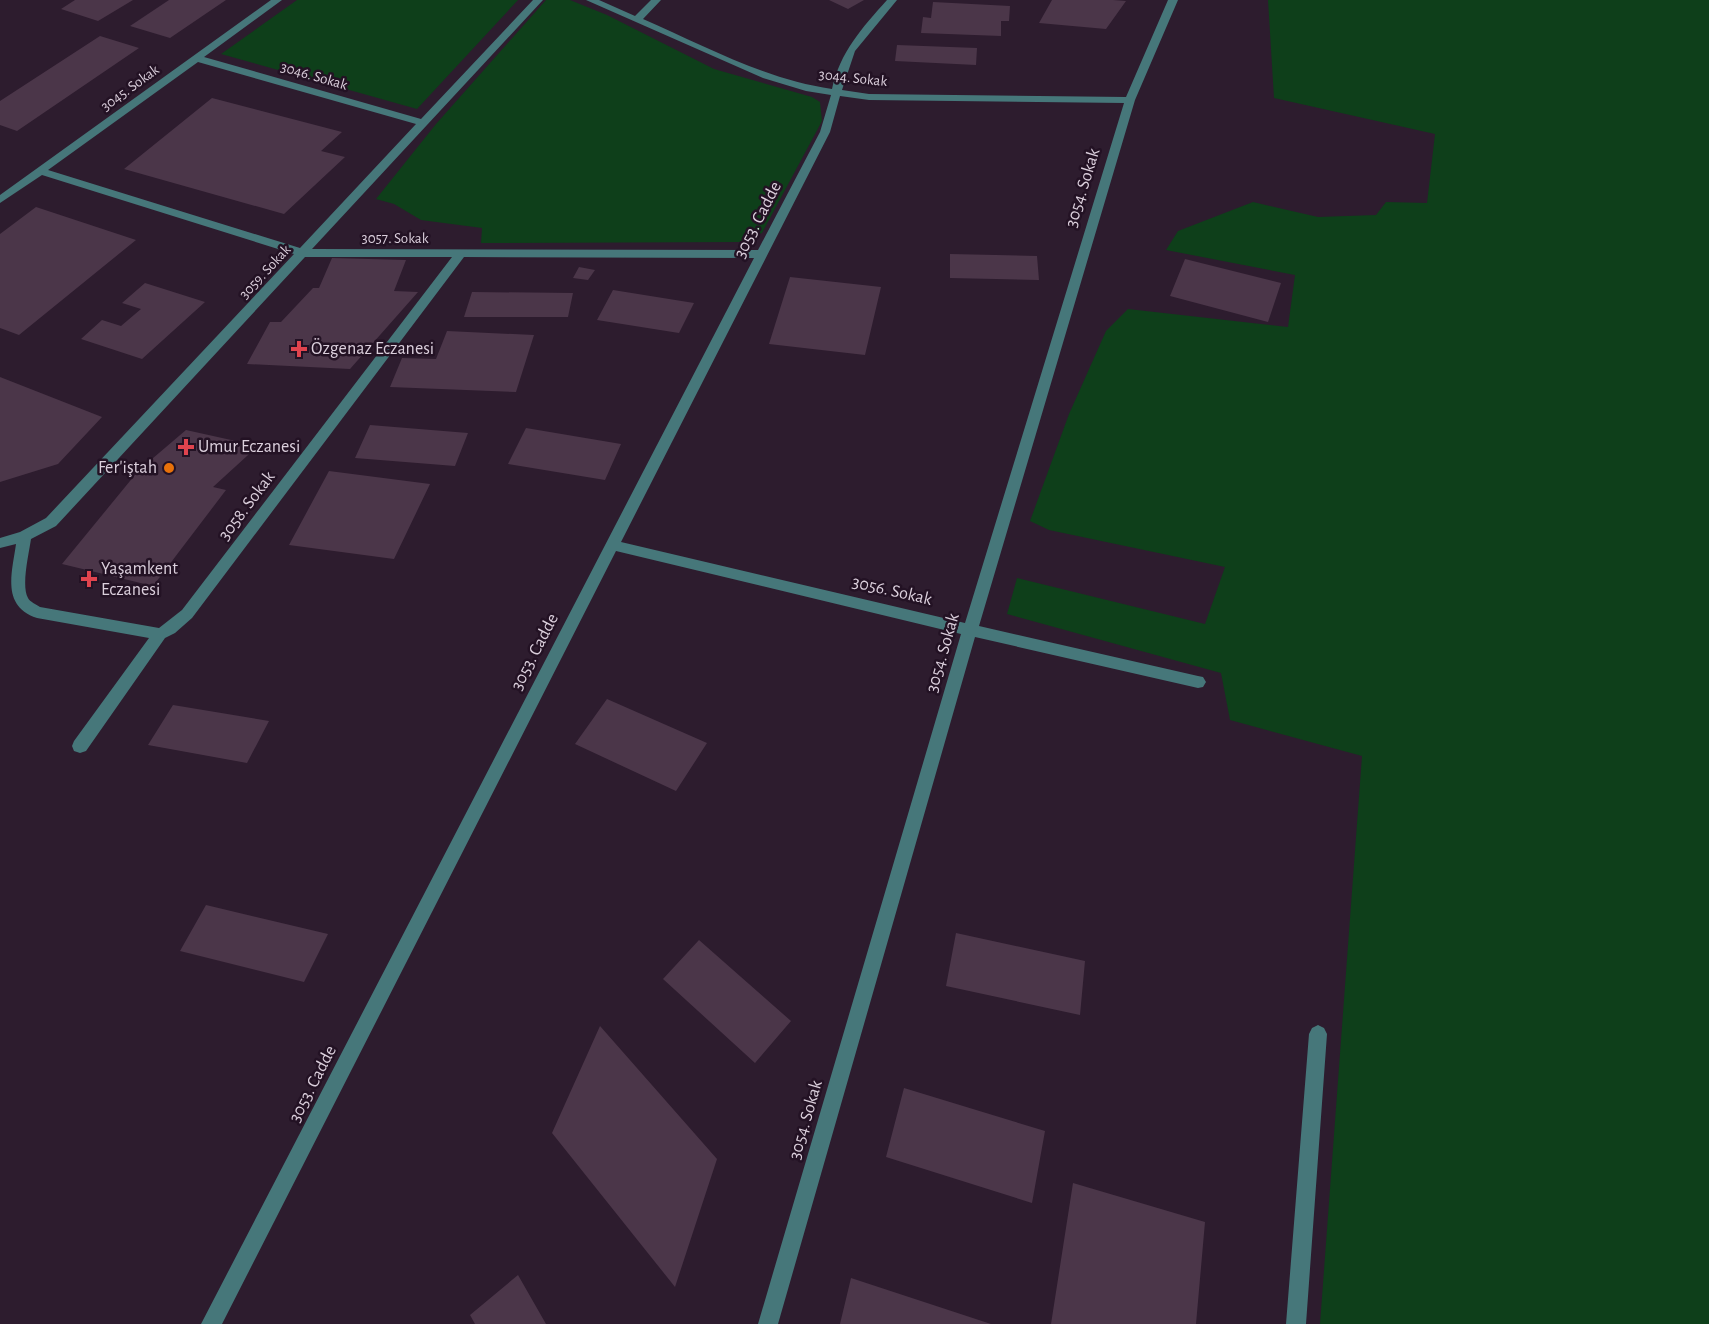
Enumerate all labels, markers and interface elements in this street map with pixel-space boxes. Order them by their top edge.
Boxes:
street label: 3046. Sokak [279,59,349,93]
street label: 3045. Sokak [98,62,162,114]
street label: 3044. Sokak [818,67,888,89]
street label: 3054. Sokak [1062,146,1104,230]
street label: 3053. Cadde [731,179,785,261]
street label: 3057. Sokak [362,231,429,246]
street label: 3059. Sokak [236,242,294,302]
place label: Özgenaz Eczanesi [311,338,434,358]
marker: Özgenaz Eczanesi [292,342,306,356]
place label: Umur Eczanesi [198,438,300,456]
marker: Umur Eczanesi [179,440,193,454]
place label: Fer'iştah [98,459,157,477]
marker: Fer'iştah [162,461,176,475]
street label: 3058. Sokak [215,467,279,544]
place label: Yaşamkent Eczanesi [101,560,178,599]
marker: Yaşamkent Eczanesi [82,572,96,586]
street label: 3056. Sokak [850,573,934,609]
street label: 3053. Cadde [508,611,562,693]
street label: 3054. Sokak [923,611,963,695]
street label: 3053. Cadde [286,1043,340,1125]
street label: 3054. Sokak [786,1078,826,1162]

